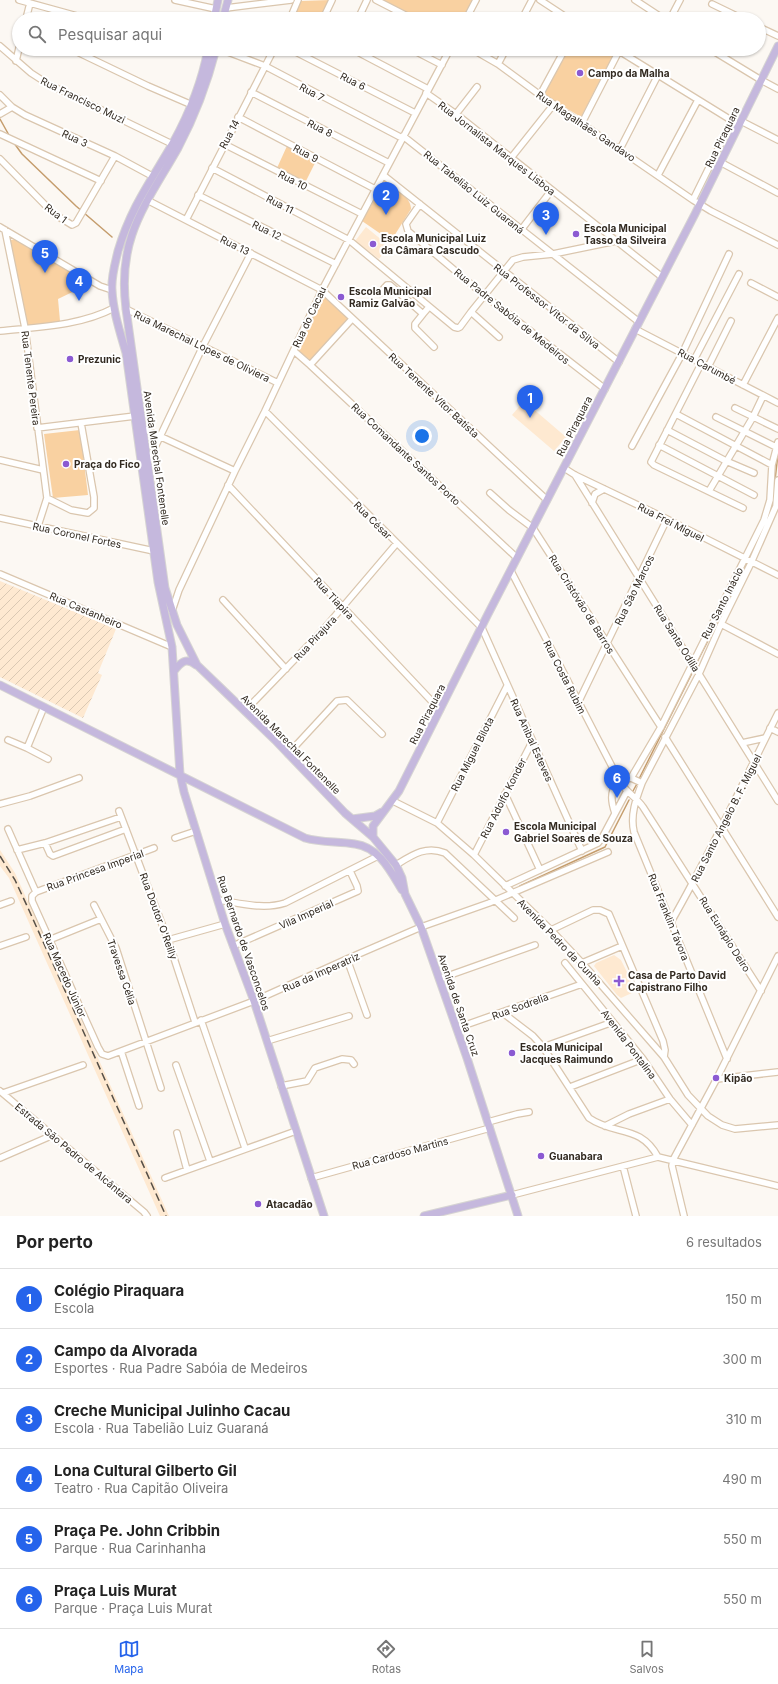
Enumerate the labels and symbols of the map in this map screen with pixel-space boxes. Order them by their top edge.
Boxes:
place label: Campo da Malha [588,67,670,79]
marker: Campo da Malha [575,68,585,78]
street label: Rua 6 [338,70,368,92]
street label: Rua Francisco Muzi [39,74,127,126]
street label: Rua 7 [298,80,327,104]
street label: Rua Magalhães Gandavo [534,88,638,164]
street label: Rua Jornalista Marques Lisboa [436,99,558,197]
street label: Rua Piraquara [702,105,742,169]
street label: Rua 14 [216,117,242,151]
street label: Rua 8 [305,117,335,139]
street label: Rua 3 [60,127,90,149]
street label: Rua 9 [291,141,321,165]
street label: Rua Tabelião Luiz Guaraná [421,148,527,236]
street label: Rua 10 [276,168,310,192]
pin: 2 [373,182,399,215]
street label: Rua 11 [264,192,296,216]
street label: Rua 1 [42,201,70,225]
pin: 3 [533,202,559,235]
street label: Rua 12 [250,218,284,242]
place label: Escola Municipal Tasso da Silveira [584,222,667,246]
marker: Escola Municipal Tasso da Silveira [571,229,581,239]
place label: Escola Municipal Luiz da Câmara Cascudo [381,232,487,256]
street label: Rua 13 [218,233,252,257]
marker: Escola Municipal Luiz da Câmara Cascudo [368,239,378,249]
pin: 5 [32,240,58,273]
street label: Rua Professor Vitor da Silva [492,261,602,351]
street label: Rua Padre Sabóia de Medeiros [452,266,572,366]
pin: 4 [66,268,92,301]
street label: Rua do Cacau [290,284,328,349]
place label: Escola Municipal Ramiz Galvão [349,285,432,309]
marker: Escola Municipal Ramiz Galvão [336,292,346,302]
street label: Rua Marechal Lopes de Oliviera [132,308,272,384]
street label: Rua Tenente Pereira [19,330,43,426]
street label: Rua Carumbé [676,346,738,386]
street label: Rua Tenente Vítor Batista [386,350,482,440]
place label: Prezunic [78,353,121,365]
marker: Prezunic [65,354,75,364]
pin: 1 [517,385,543,418]
street label: Avenida Marechal Fontenelle [142,390,172,526]
street label: Rua Piraquara [554,394,594,458]
street label: Rua Comandante Santos Porto [349,400,463,508]
your location [412,426,432,446]
place label: Praça do Fico [74,458,140,470]
marker: Praça do Fico [61,459,71,469]
street label: Rua César [352,499,395,542]
street label: Rua Frei Miguel [636,500,706,544]
street label: Rua Coronel Fortes [32,520,122,550]
street label: Rua Cristóvão de Barros [547,552,617,656]
street label: Rua Sāo Marcos [612,553,656,627]
street label: Rua Santo Inácio [699,565,745,641]
street label: Rua Tiapira [311,574,357,622]
street label: Rua Castanheiro [48,589,124,631]
street label: Rua Santa Odília [651,602,703,674]
street label: Rua Pirajura [291,613,339,663]
street label: Rua Costa Rubim [541,638,589,716]
street label: Rua Piraquara [407,682,447,746]
street label: Avenida Marechal Fontenelle [239,692,343,796]
street label: Rua Anibal Esteves [508,697,556,783]
street label: Rua Miguel Bilota [448,715,496,793]
street label: Rua Santo Angelo B. F. Miguel [688,752,764,884]
street label: Rua Adolfo Konder [478,756,529,840]
pin: 6 [604,765,630,798]
place label: Escola Municipal Gabriel Soares de Souza [514,820,633,844]
marker: Escola Municipal Gabriel Soares de Souza [501,827,511,837]
street label: Rua Princesa Imperial [45,847,145,893]
street label: Rua Doutor O'Reilly [138,871,180,961]
street label: Rua Franklin Távora [646,872,692,962]
street label: Rua Bernardo de Vasconcelos [215,874,273,1012]
street label: Rua Eunápio Deiro [697,894,753,974]
street label: Avenida Pedro da Cunha [515,896,605,988]
street label: Vila Imperial [277,897,335,931]
street label: Rua Macedo Júnior [41,931,89,1019]
street label: Travessa Célia [105,937,139,1007]
street label: Rua da Imperatriz [281,950,361,994]
street label: Avenida de Santa Cruz [436,952,482,1058]
place label: Casa de Parto David Capistrano Filho [628,969,726,993]
marker: Casa de Parto David Capistrano Filho [613,975,625,987]
street label: Rua Sodrelia [490,990,550,1022]
street label: Avenida Pontalina [599,1007,659,1081]
place label: Escola Municipal Jacques Raimundo [520,1041,613,1065]
marker: Escola Municipal Jacques Raimundo [507,1048,517,1058]
place label: Kipão [724,1072,752,1084]
marker: Kipão [711,1073,721,1083]
street label: Estrada São Pedro de Alcântara [13,1100,135,1206]
street label: Rua Cardoso Martins [351,1134,449,1172]
place label: Guanabara [549,1150,603,1162]
marker: Guanabara [536,1151,546,1161]
place label: Atacadão [266,1198,313,1210]
marker: Atacadão [253,1199,263,1209]

